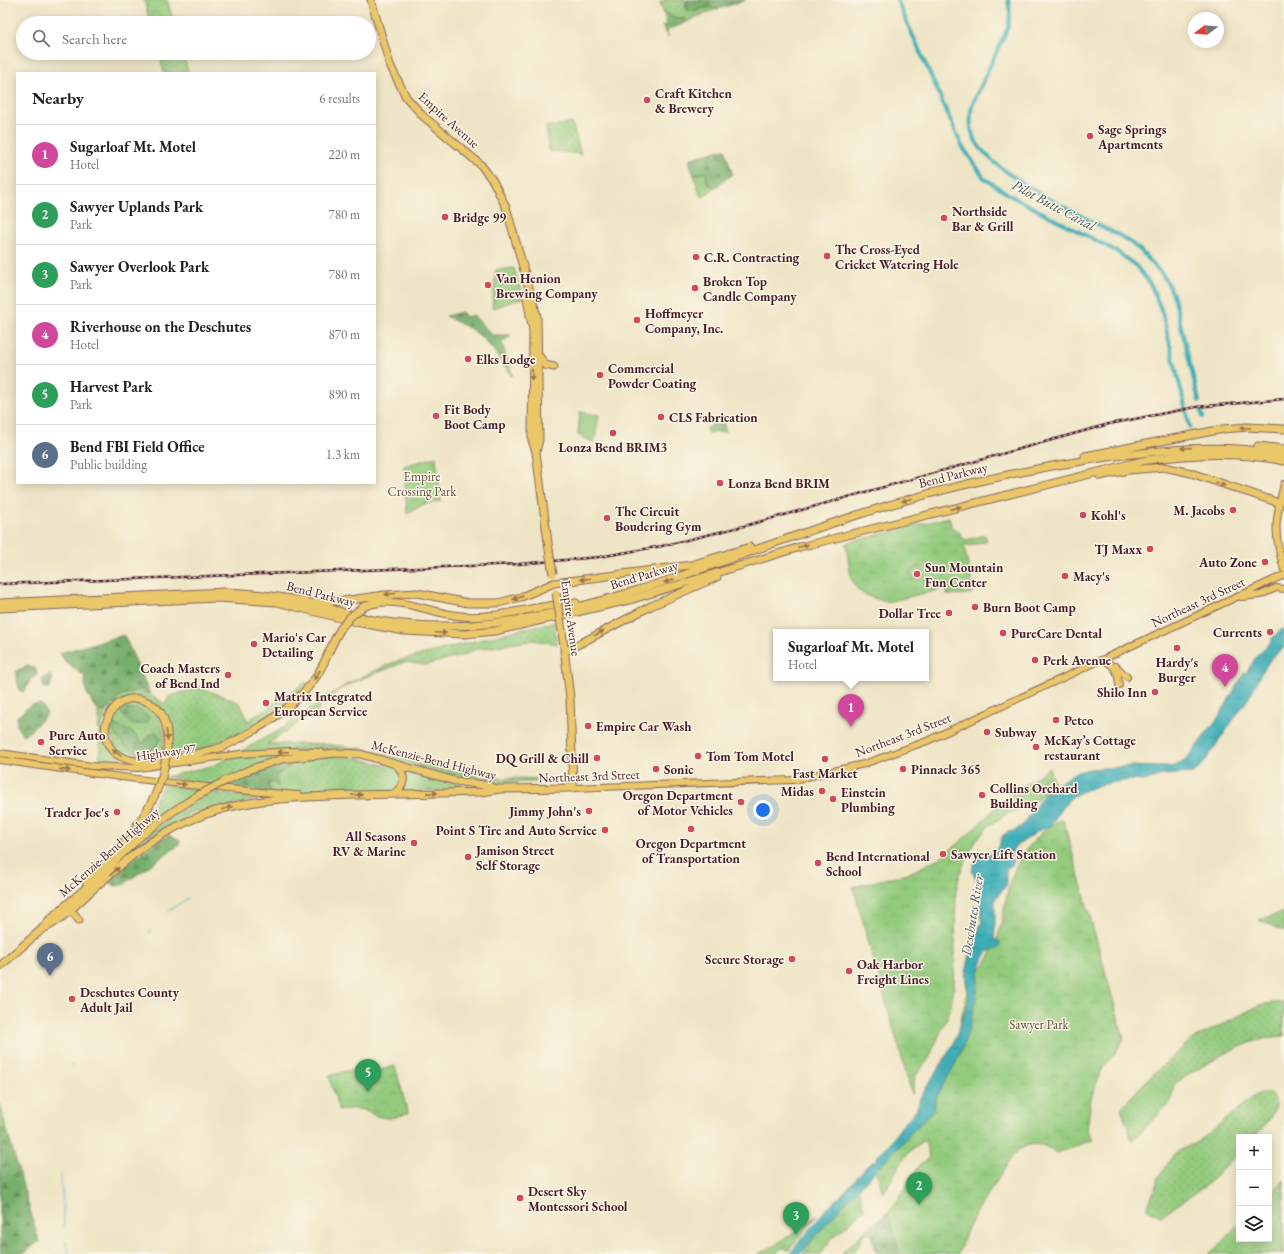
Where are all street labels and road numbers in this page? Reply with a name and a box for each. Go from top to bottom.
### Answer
street label: Empire Avenue [415,88,483,152]
street label: Bend Parkway [917,458,989,492]
street label: Bend Parkway [608,556,680,593]
street label: Northeast 3rd Street [1148,573,1248,631]
street label: Bend Parkway [285,577,357,611]
street label: Empire Avenue [557,579,585,657]
street label: Northeast 3rd Street [853,709,953,761]
street label: McKenzie-Bend Highway [370,736,499,784]
street label: Highway 97 [135,739,198,765]
street label: Northeast 3rd Street [538,766,640,786]
street label: McKenzie-Bend Highway [55,803,163,900]

